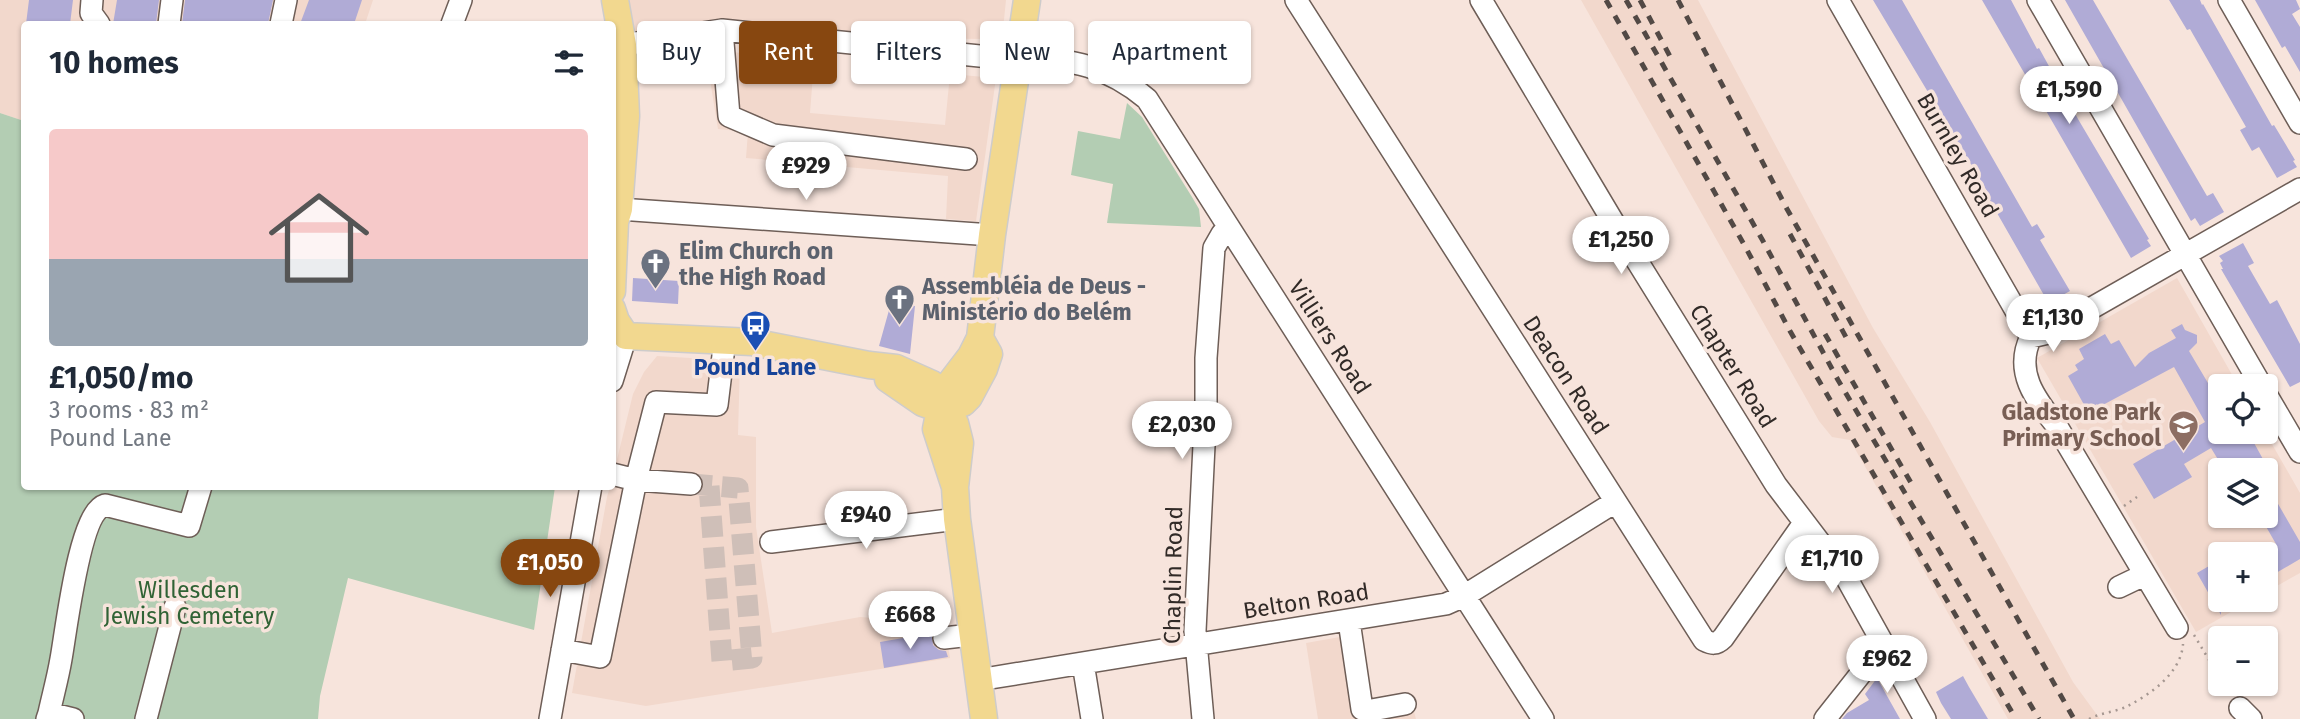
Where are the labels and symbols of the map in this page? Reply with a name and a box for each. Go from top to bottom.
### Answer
pin: £1,590 [2012,66,2126,126]
street label: Burnley Road [1911,88,2005,222]
pin: £929 [765,142,847,202]
pin: £1,250 [1564,216,1678,276]
place label: Elim Church on the High Road [679,237,834,291]
church icon: Elim Church on the High Road [639,247,673,291]
place label: Assembléia de Deus - Ministério do Belém [921,272,1146,326]
street label: Villiers Road [1283,275,1377,399]
church icon: Assembléia de Deus - Ministério do Belém [882,282,916,326]
pin: £1,130 [1996,294,2110,354]
street label: Chapter Road [1684,299,1782,433]
bus stop icon: Pound Lane [738,309,772,353]
street label: Deacon Road [1517,310,1615,440]
place label: Pound Lane [694,353,816,381]
place label: Gladstone Park Primary School [2001,398,2161,452]
pin: £2,030 [1125,402,1239,461]
school or university icon: Gladstone Park Primary School [2167,408,2201,452]
pin: £940 [825,491,907,551]
street label: Chaplin Road [1158,506,1188,644]
pin: £1,710 [1775,536,1889,595]
pin: £1,050 [493,540,607,599]
park label: Willesden Jewish Cemetery [104,576,275,630]
street label: Belton Road [1241,577,1371,625]
pin: £668 [869,592,951,651]
pin: £962 [1846,636,1928,695]

